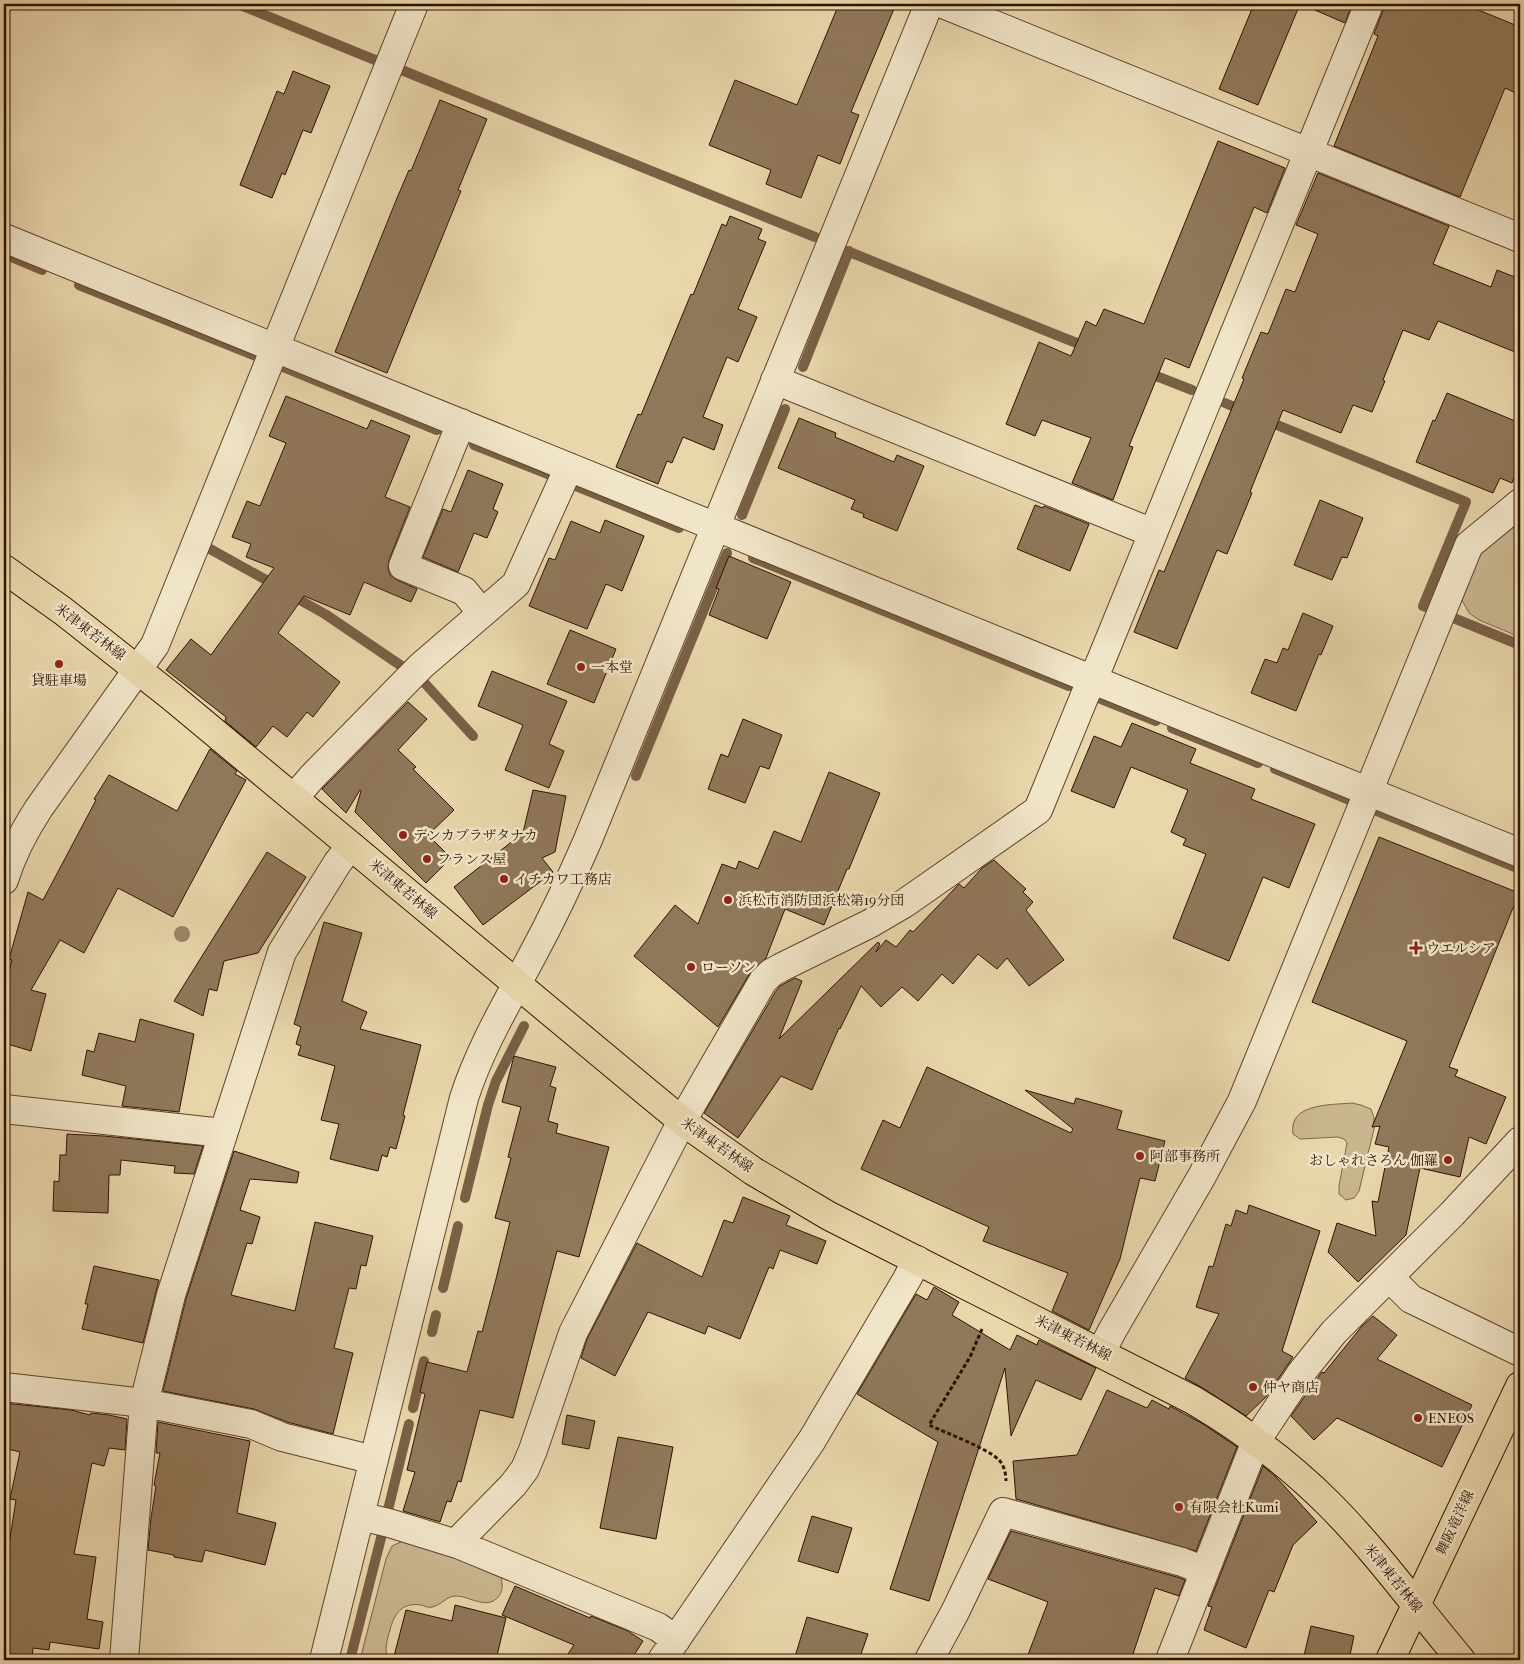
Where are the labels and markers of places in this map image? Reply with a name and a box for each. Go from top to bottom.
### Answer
marker: 貸駐車場 [53,658,65,670]
place label: 一本堂 [591,659,633,676]
marker: 一本堂 [575,661,587,673]
place label: 貸駐車場 [31,672,87,689]
place label: デンカプラザタナカ [413,827,538,844]
marker: デンカプラザタナカ [397,829,409,841]
place label: フランス屋 [437,851,507,868]
marker: フランス屋 [421,853,433,865]
place label: イチカワ工務店 [514,871,612,888]
marker: イチカワ工務店 [498,873,510,885]
place label: 浜松市消防団浜松第19分団 [738,892,904,909]
marker: 浜松市消防団浜松第19分団 [722,894,734,906]
place label: ウエルシア [1426,940,1496,957]
marker: ウエルシア [1410,942,1422,954]
place label: ローソン [701,959,756,976]
marker: ローソン [685,961,697,973]
place label: 阿部事務所 [1150,1148,1220,1165]
marker: 阿部事務所 [1134,1150,1146,1162]
place label: おしゃれさろん 伽羅 [1309,1152,1438,1169]
marker: おしゃれさろん 伽羅 [1442,1154,1454,1166]
place label: 仲ヤ商店 [1263,1379,1319,1396]
marker: 仲ヤ商店 [1247,1381,1259,1393]
place label: ENEOS [1428,1410,1474,1427]
marker: ENEOS [1412,1412,1424,1424]
place label: 有限会社Kumi [1189,1499,1279,1516]
marker: 有限会社Kumi [1173,1501,1185,1513]

